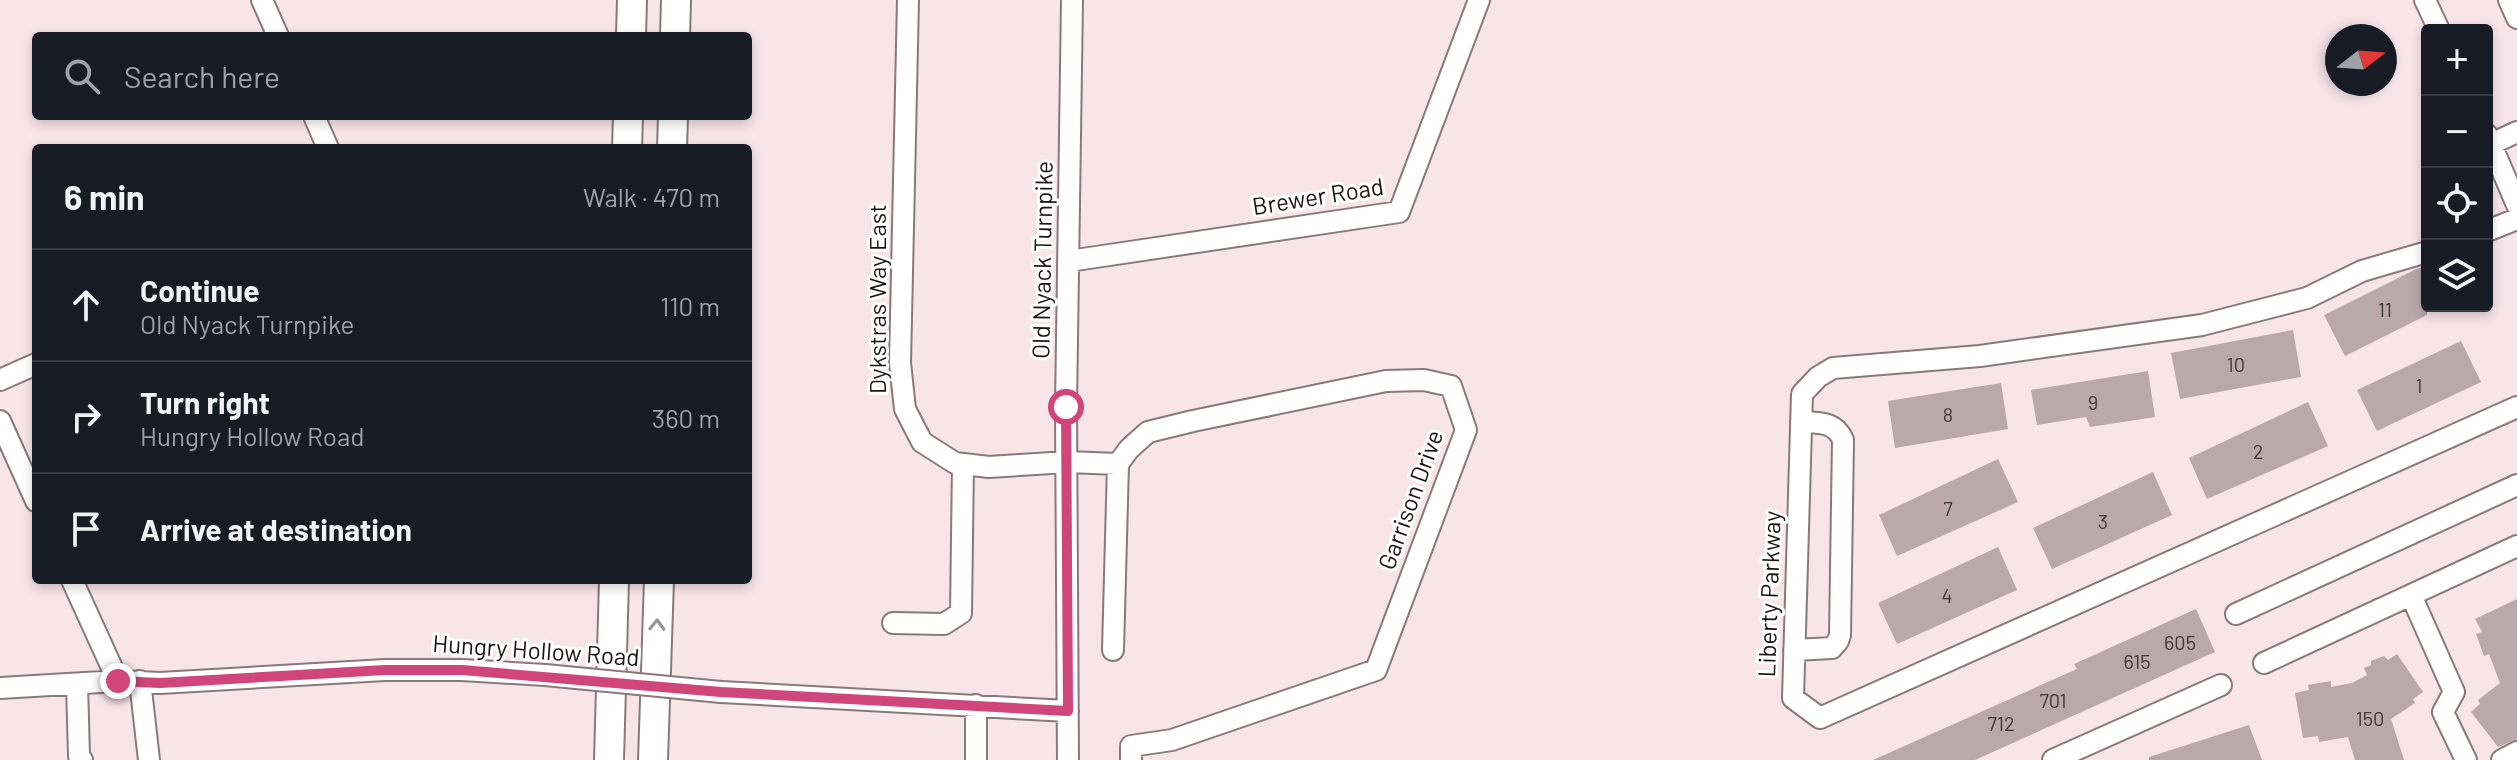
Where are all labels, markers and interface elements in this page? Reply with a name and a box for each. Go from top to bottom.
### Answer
north arrow [2325,24,2397,96]
map controls [2421,24,2493,312]
button: + [2421,24,2493,96]
search box [32,32,752,120]
icon: search [60,54,104,98]
text: Search here [124,58,280,94]
button: − [2421,96,2493,168]
street label: Old Nyack Turnpike [1025,161,1058,359]
button: locate [2421,168,2493,240]
street label: Brewer Road [1250,171,1385,220]
text: 6 min [64,176,145,217]
text: Walk · 470 m [583,181,720,212]
street label: Dykstras Way East [862,204,891,394]
button: layers [2421,240,2493,312]
text: Continue [140,272,260,308]
icon: ahead [64,283,108,327]
text: 110 m [660,290,720,321]
house number: 11 [2378,297,2392,321]
text: Old Nyack Turnpike [140,308,354,339]
house number: 10 [2227,352,2245,376]
house number: 1 [2416,373,2423,397]
text: Turn right [140,384,270,420]
route start [1048,389,1084,425]
house number: 9 [2088,390,2098,414]
icon: right [64,395,108,439]
text: 360 m [652,402,720,433]
house number: 8 [1943,402,1953,426]
text: Hungry Hollow Road [140,420,364,451]
street label: Garrison Drive [1371,426,1448,573]
house number: 2 [2253,439,2263,463]
house number: 7 [1943,496,1953,520]
icon: arrive [64,507,108,551]
house number: 3 [2098,509,2108,533]
street label: Liberty Parkway [1751,510,1786,678]
text: Arrive at destination [140,511,412,547]
house number: 4 [1941,583,1953,607]
one-way arrow [649,618,666,631]
street label: Hungry Hollow Road [432,628,640,671]
house number: 605 [2164,630,2196,654]
house number: 615 [2123,649,2151,673]
route end [100,663,136,699]
house number: 701 [2039,688,2067,712]
house number: 150 [2356,706,2384,730]
house number: 712 [1987,711,2015,735]

